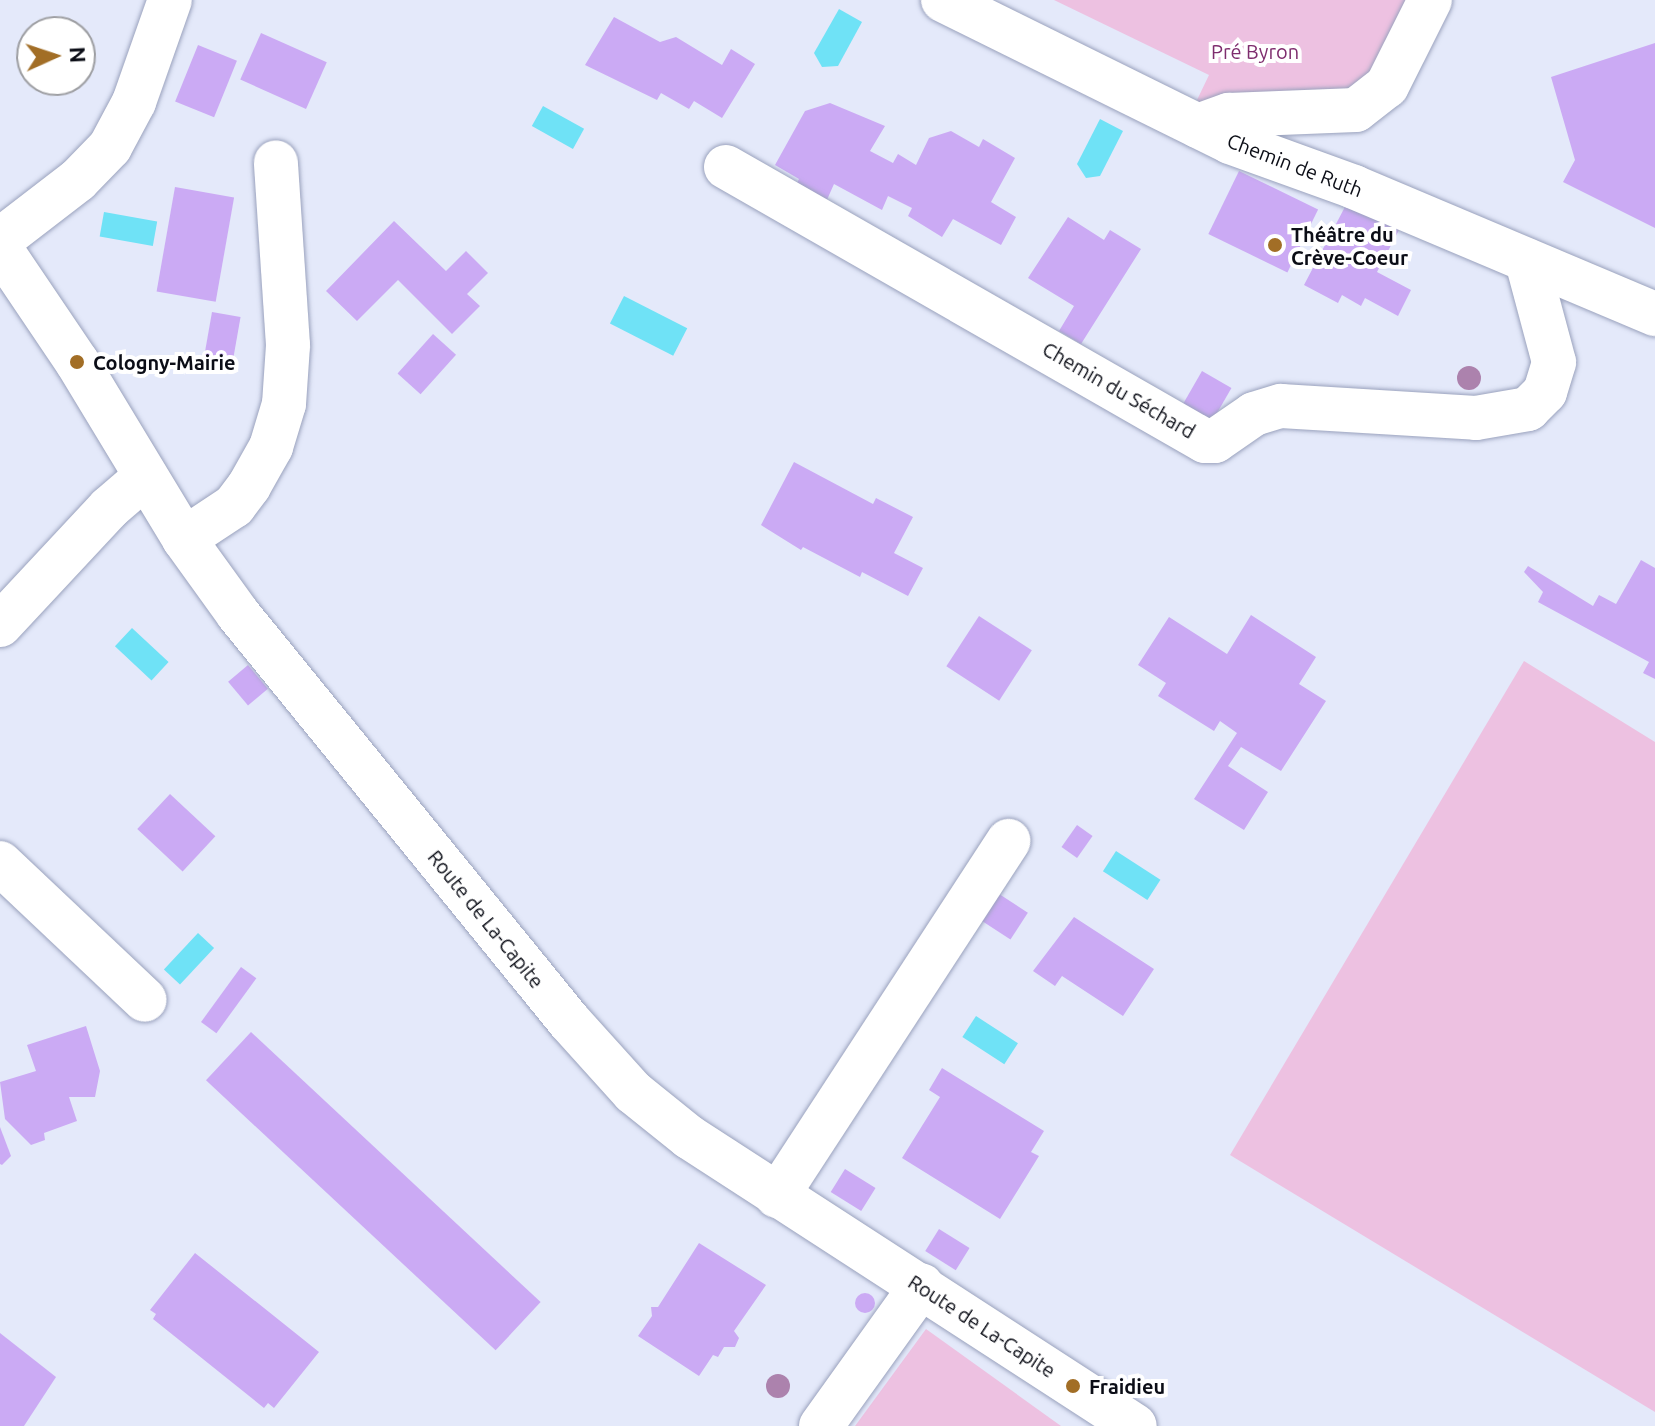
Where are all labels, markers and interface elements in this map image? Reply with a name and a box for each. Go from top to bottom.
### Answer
north arrow [16,16,96,96]
park label: Pré Byron [1211,39,1299,63]
text: N [66,46,91,64]
street label: Chemin de Ruth [1224,128,1366,202]
place label: Théâtre du Crève-Coeur [1291,222,1408,269]
marker: Théâtre du Crève-Coeur [1266,236,1284,254]
street label: Chemin du Séchard [1038,337,1200,443]
place label: Cologny-Mairie [93,350,236,374]
marker: Cologny-Mairie [68,353,86,371]
street label: Route de La-Capite [423,845,549,993]
street label: Route de La-Capite [904,1269,1060,1383]
place label: Fraidieu [1089,1374,1165,1398]
marker: Fraidieu [1064,1377,1082,1395]

